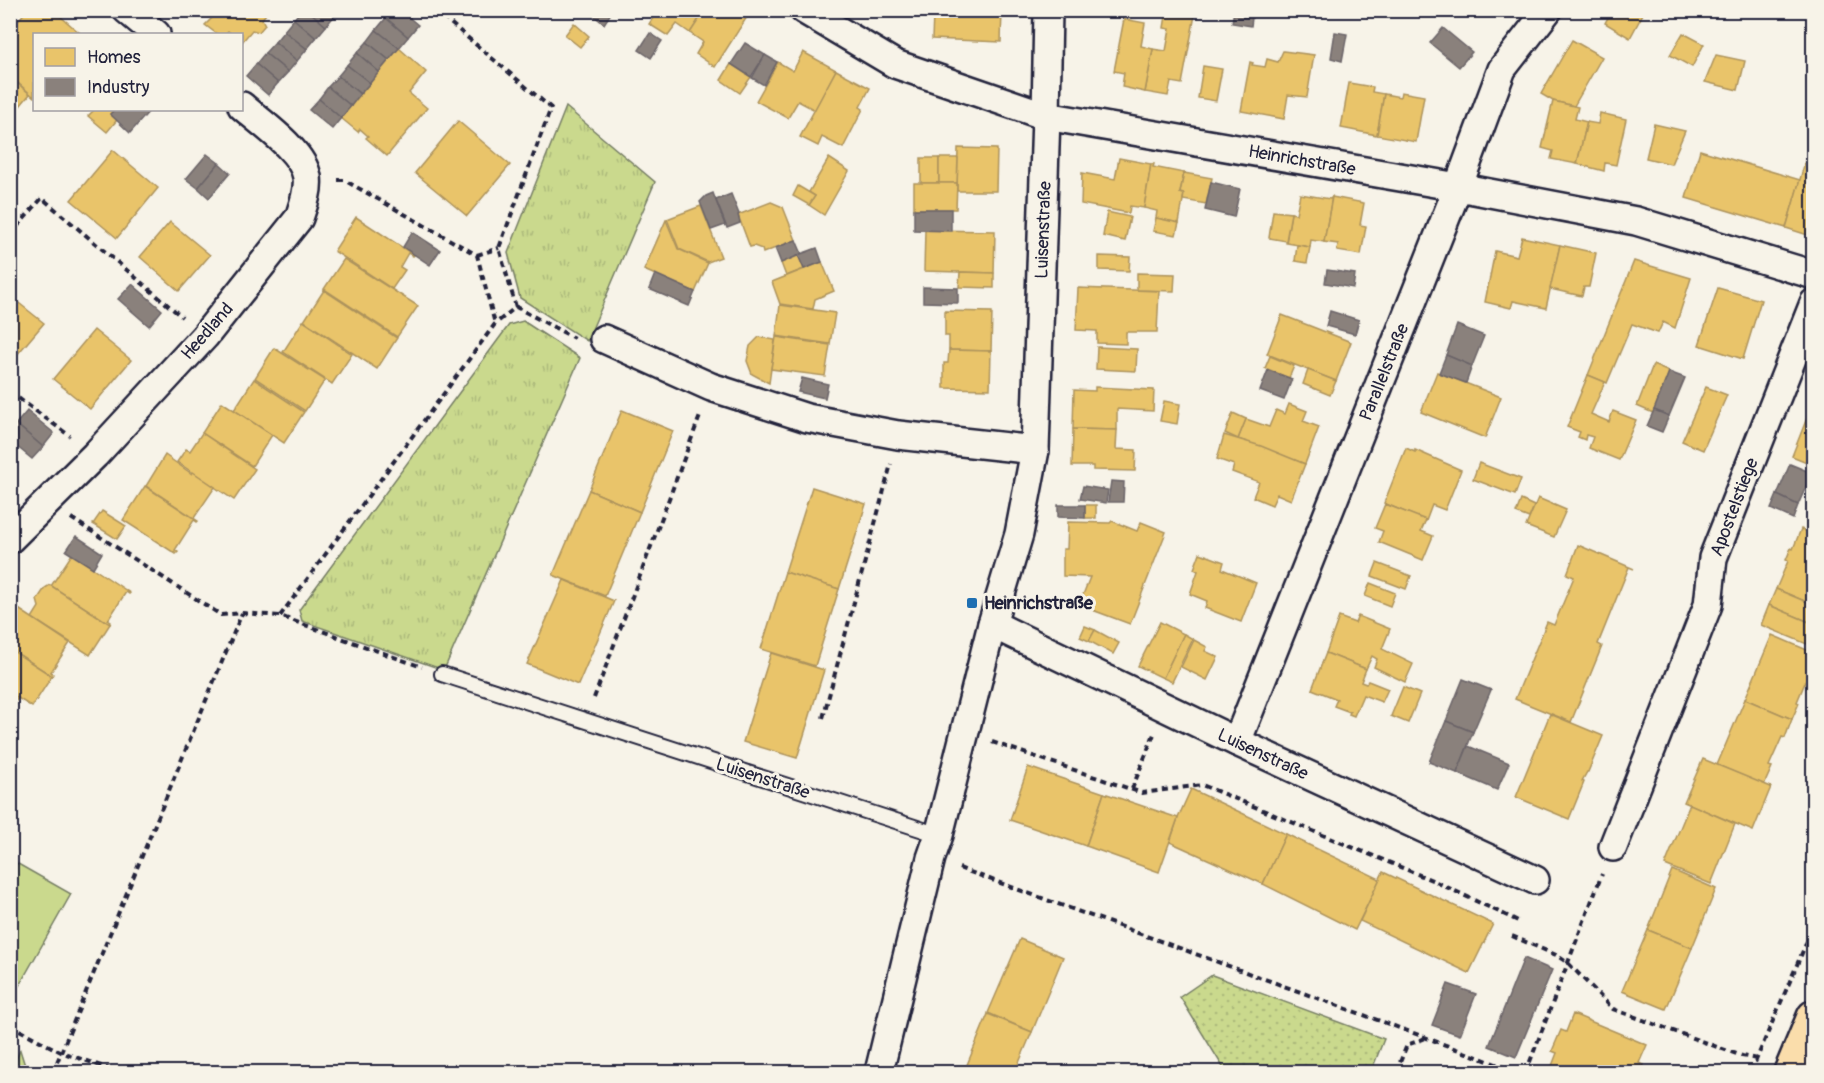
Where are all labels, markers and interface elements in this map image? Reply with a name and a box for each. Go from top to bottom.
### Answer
legend [33,33,243,111]
text: Homes [87,46,140,69]
text: Industry [87,76,150,99]
street label: Heinrichstraße [1246,140,1358,181]
street label: Luisenstraße [1030,181,1057,279]
street label: Heedland [176,298,238,365]
street label: Parallelstraße [1355,320,1414,424]
street label: Apostelstiege [1705,455,1764,560]
place label: Heinrichstraße [984,592,1094,615]
marker: Heinrichstraße [965,596,979,610]
street label: Luisenstraße [1214,723,1312,786]
street label: Luisenstraße [713,752,813,805]

